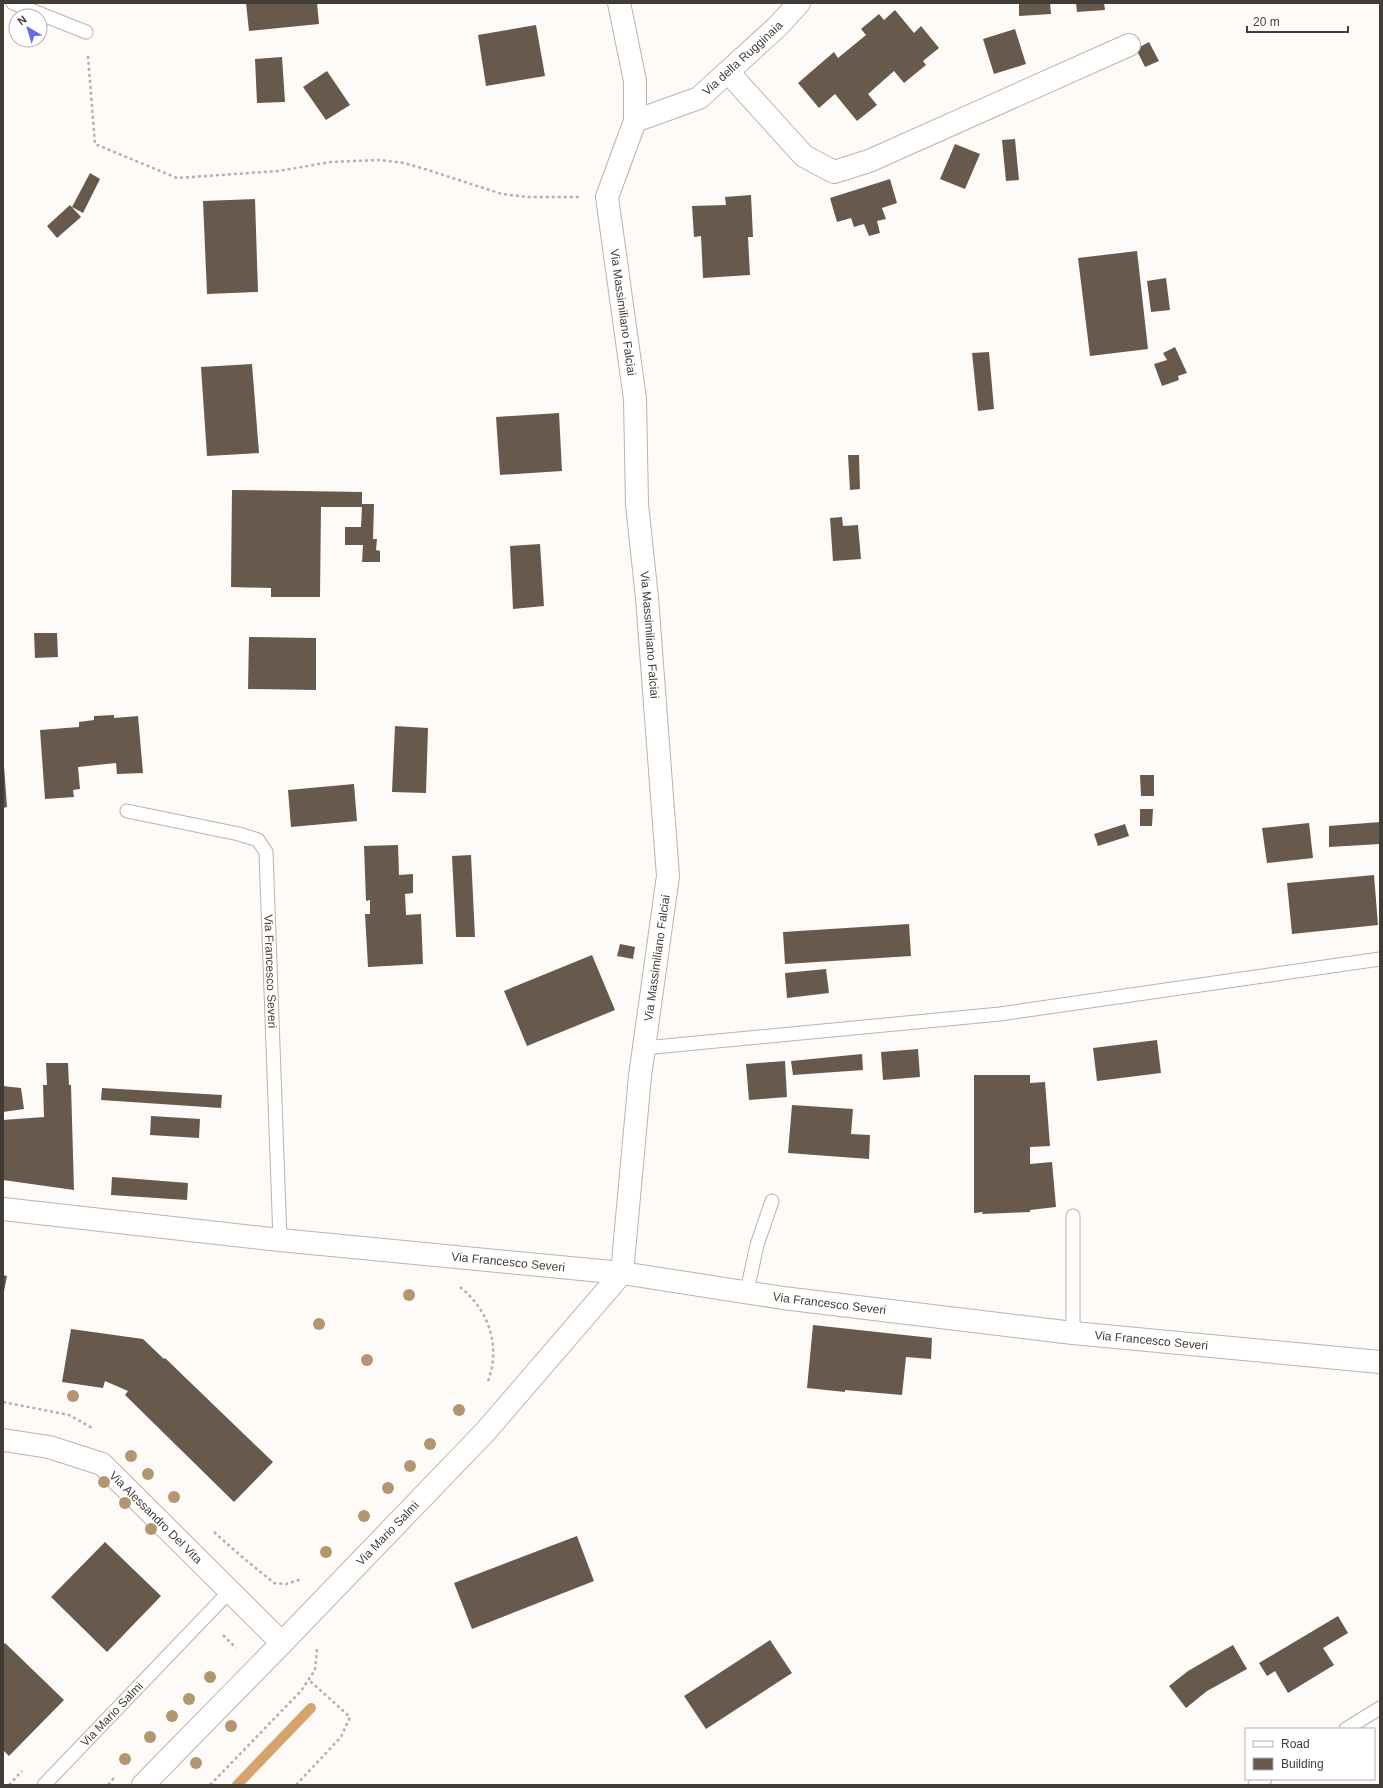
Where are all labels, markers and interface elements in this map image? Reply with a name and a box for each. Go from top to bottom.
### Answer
north arrow [8,8,48,48]
scale bar [1247,8,1348,34]
text: N [15,13,29,27]
text: 20 m [1253,15,1280,29]
street label: Via della Rugginaia [700,18,786,98]
street label: Via Massimiliano Falciai [607,248,639,377]
street label: Via Massimiliano Falciai [637,570,662,699]
street label: Via Massimiliano Falciai [641,894,673,1022]
street label: Via Francesco Severi [261,914,279,1028]
street label: Via Francesco Severi [451,1250,566,1274]
street label: Via Francesco Severi [772,1290,887,1317]
street label: Via Francesco Severi [1094,1328,1209,1353]
street label: Via Alessandro Del Vita [106,1468,205,1567]
street label: Via Mario Salmi [353,1498,422,1568]
street label: Via Mario Salmi [78,1679,146,1749]
legend [1245,1728,1375,1780]
text: Road [1281,1737,1310,1751]
text: Building [1281,1757,1324,1771]

